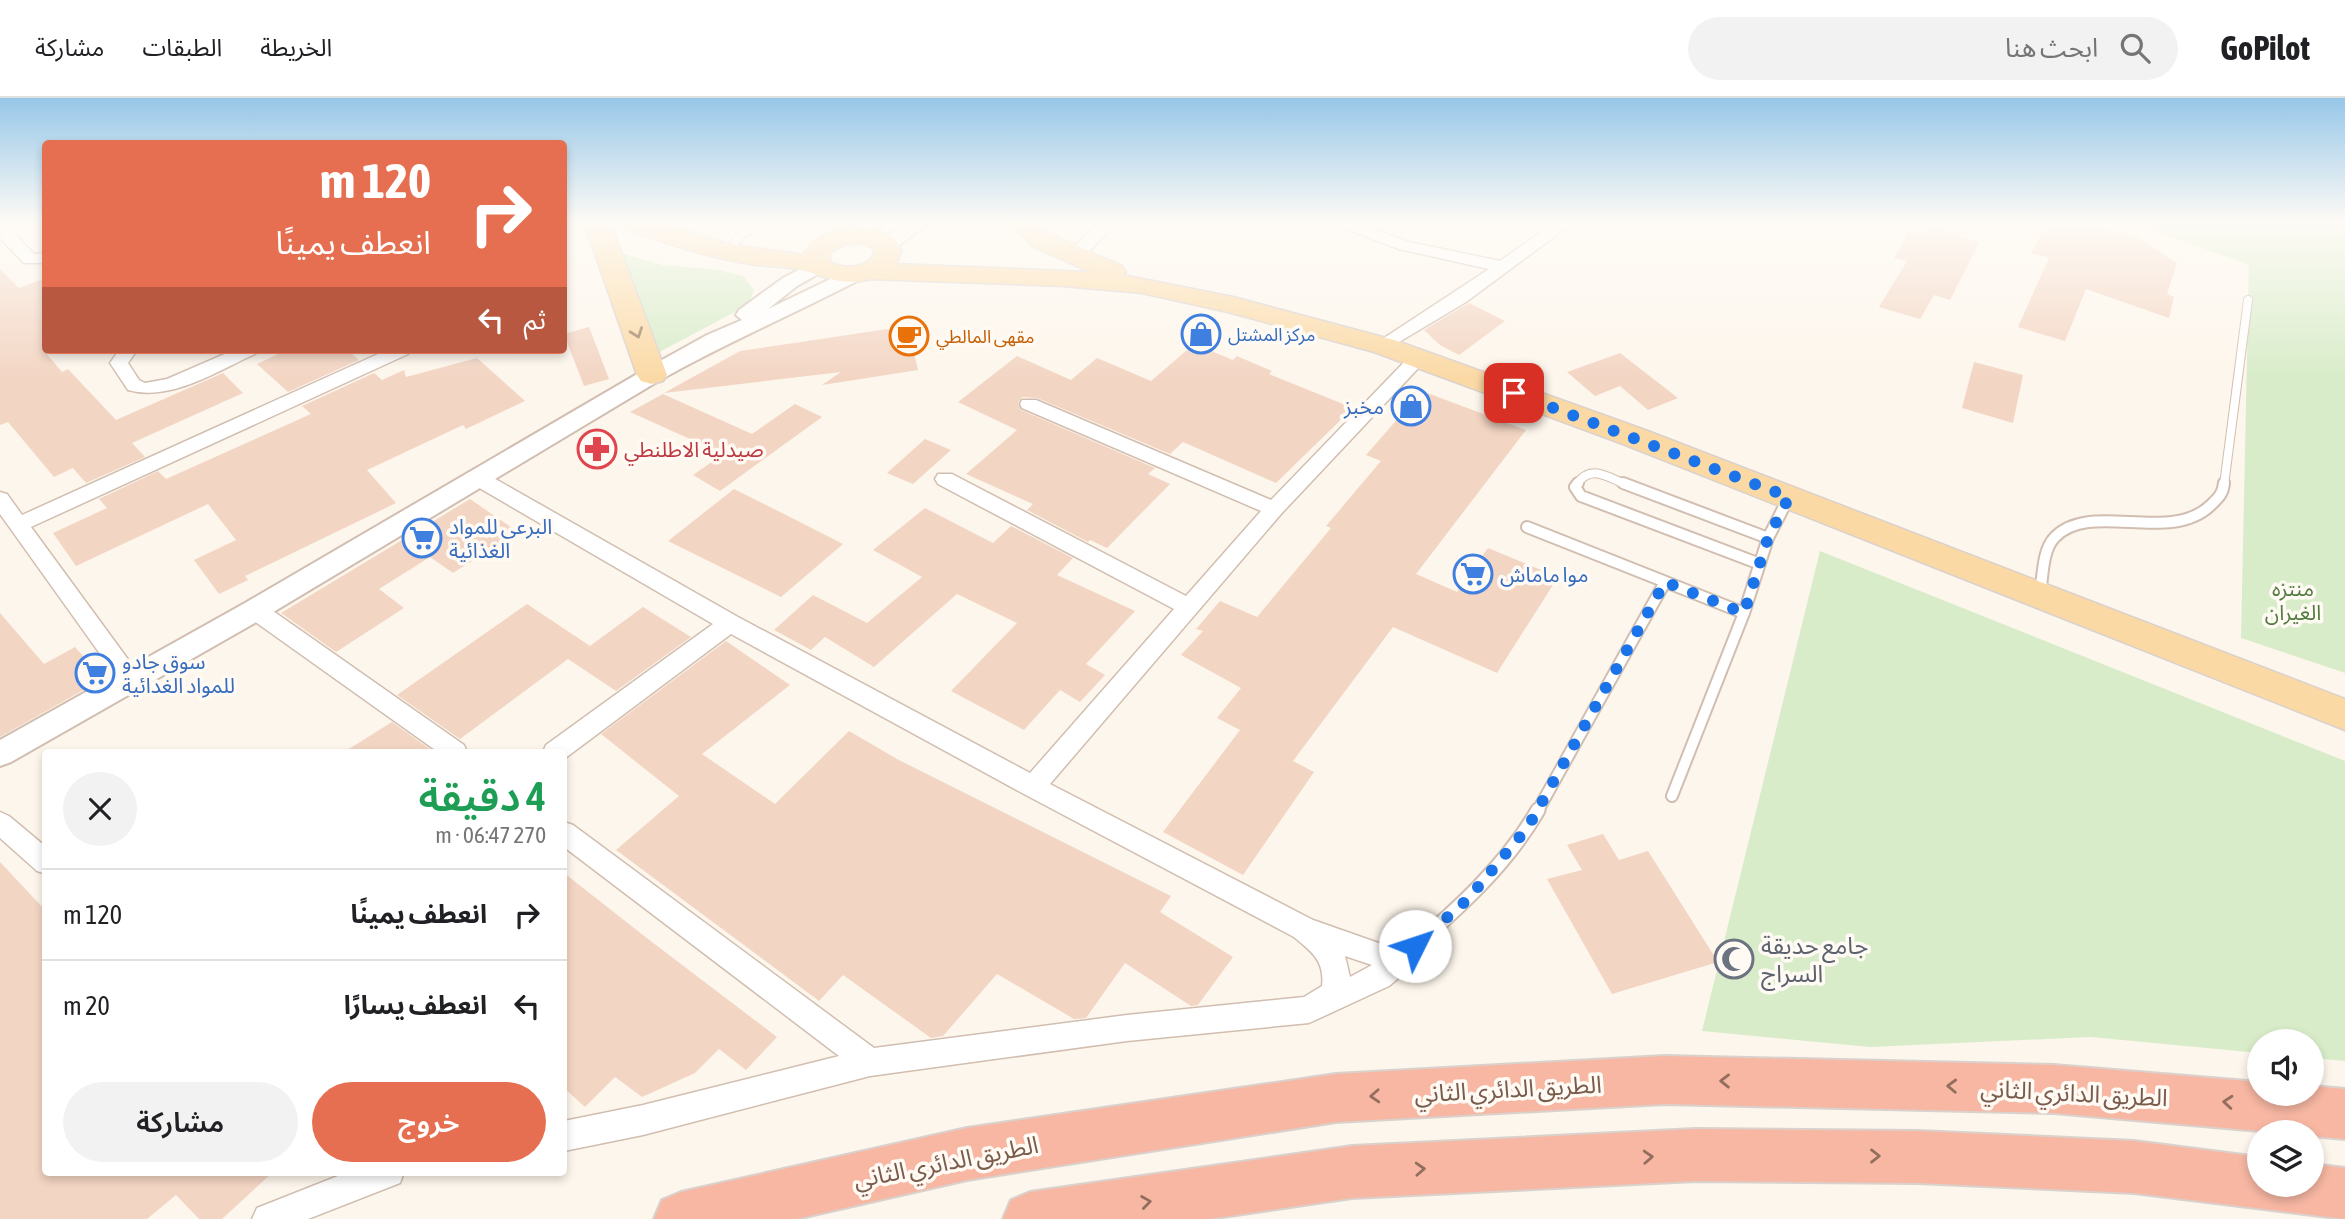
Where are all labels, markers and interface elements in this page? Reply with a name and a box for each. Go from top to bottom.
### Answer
search box [1688,17,2178,80]
icon: search [2116,29,2154,67]
text: GoPilot [2220,29,2310,67]
text: ابحث هنا [2005,33,2098,63]
text: مشاركة [35,34,104,61]
text: الطبقات [142,34,222,61]
text: الخريطة [260,34,332,61]
text: 120 m [320,152,431,208]
icon: right [455,168,546,259]
text: انعطف يمينًا [276,224,431,261]
icon: left [472,301,510,339]
text: ثم [524,305,546,335]
shop icon: مركز المشتل [1180,313,1222,355]
cafe icon: مقهى المالطي [888,315,930,357]
place label: مركز المشتل [1228,324,1315,346]
one-way arrow [629,326,643,338]
place label: مقهى المالطي [936,326,1035,350]
pin [1484,363,1544,423]
icon: arrive [1495,374,1533,412]
shop icon: مخبز [1390,385,1432,427]
place label: مخبز [1343,394,1384,419]
pharmacy icon: صيدلية الاطلنطي [576,428,618,470]
place label: صيدلية الاطلنطي [624,437,764,466]
place label: البرعي للمواد الغذائية [449,514,552,562]
supermarket icon: البرعي للمواد الغذائية [401,517,443,559]
supermarket icon: موا ماماش [1452,553,1494,595]
place label: موا ماماش [1500,562,1588,587]
park label: منتزه الغيران [2265,576,2321,625]
place label: سوق جادو للمواد الغدائية [122,649,235,698]
supermarket icon: سوق جادو للمواد الغدائية [74,652,116,694]
button: close [63,772,137,846]
text: 4 دقيقة [419,772,546,820]
text: 270 m · 06:47 [435,822,546,848]
icon: right [508,896,546,934]
text: انعطف يمينًا [350,899,487,929]
text: 120 m [63,900,122,930]
position arrow [1378,909,1452,983]
place label: جامع حديقة السراج [1761,932,1868,991]
mosque icon: جامع حديقة السراج [1713,938,1755,980]
icon: left [508,987,546,1025]
text: انعطف يسارًا [344,990,487,1020]
text: 20 m [63,991,110,1021]
map controls [2247,1029,2324,1197]
button: sound [2247,1029,2324,1106]
street label: الطريق الدائري الثاني [1414,1071,1603,1113]
one-way arrow [1719,1074,1730,1089]
street label: الطريق الدائري الثاني [1979,1075,2168,1117]
one-way arrow [1947,1079,1958,1094]
button: مشاركة [63,1082,298,1162]
button: خروج [312,1082,546,1162]
one-way arrow [1370,1089,1381,1104]
one-way arrow [2223,1095,2234,1110]
button: layers [2247,1120,2324,1197]
street label: الطريق الدائري الثاني [851,1131,1042,1199]
one-way arrow [1870,1148,1881,1164]
one-way arrow [1642,1150,1653,1165]
one-way arrow [1415,1162,1426,1177]
one-way arrow [1140,1195,1152,1210]

